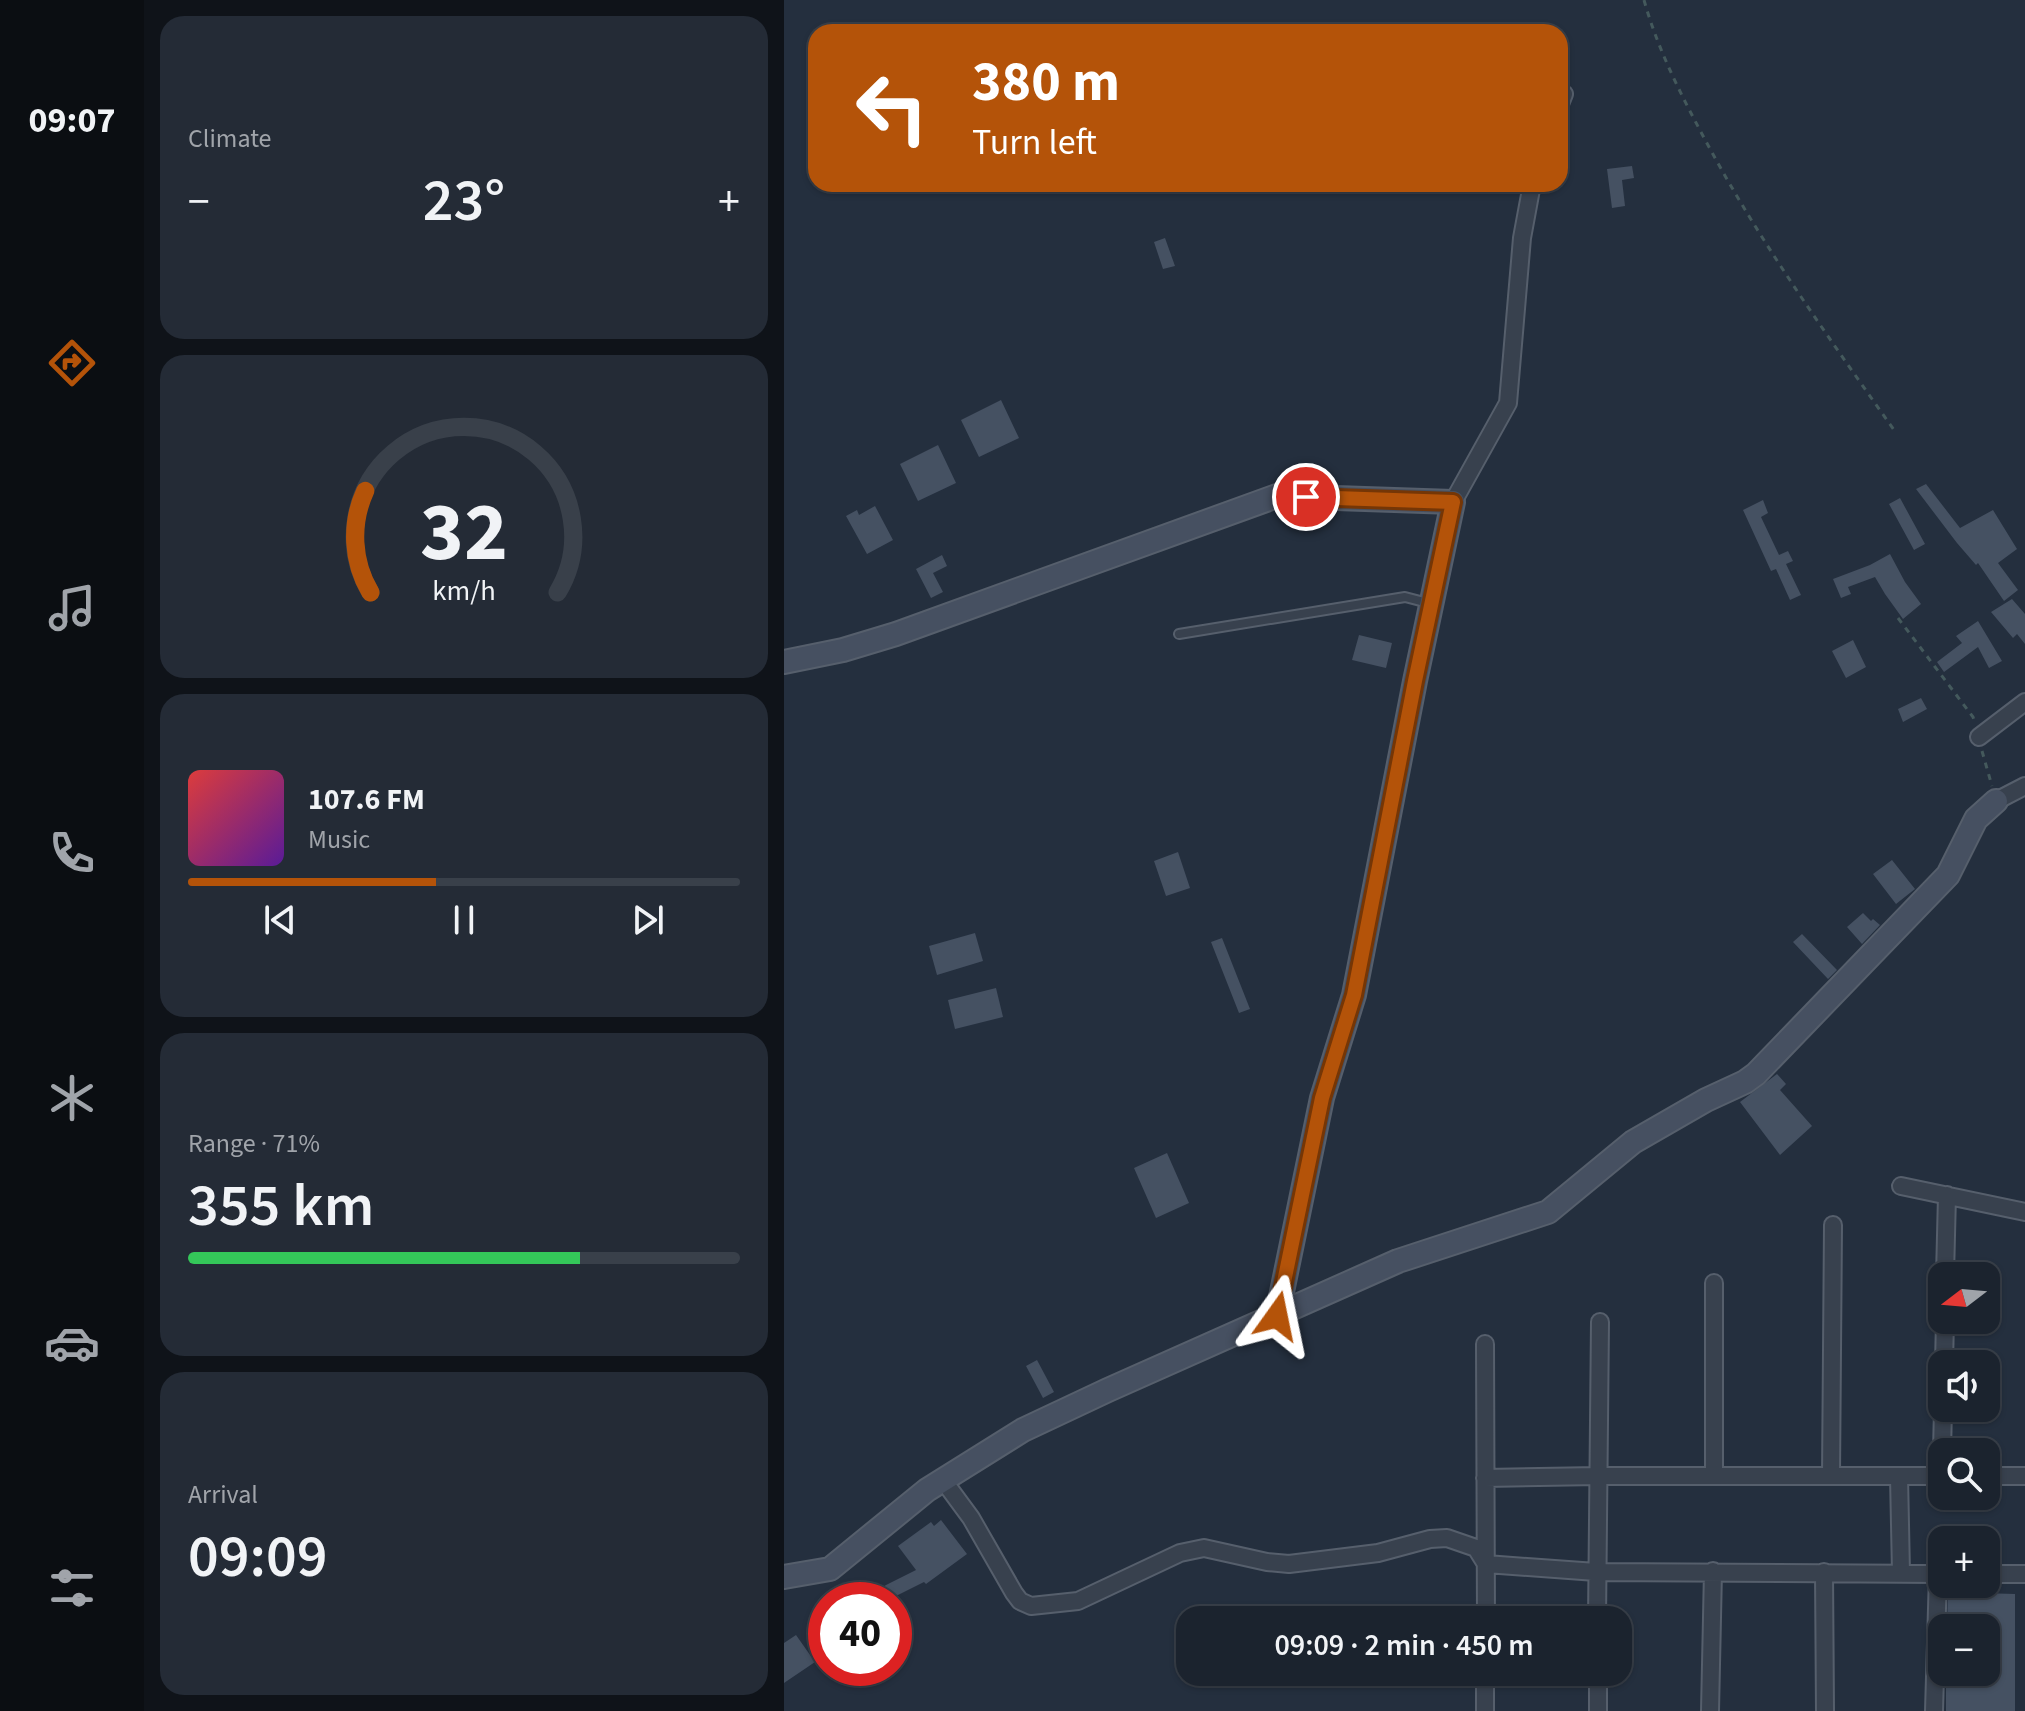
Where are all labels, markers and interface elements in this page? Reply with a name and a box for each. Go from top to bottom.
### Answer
text: 380 m [972,43,1120,122]
icon: left [840,56,944,160]
text: 09:07 [29,95,115,146]
text: Turn left [972,117,1097,168]
text: Climate [188,120,272,157]
text: 23° [423,159,505,244]
text: − [188,171,210,234]
text: + [718,171,740,234]
icon: directions [44,335,100,391]
pin [1272,463,1340,531]
text: 32 [420,473,508,591]
icon: arrive [1284,475,1328,519]
text: km/h [432,571,496,611]
icon: music [44,580,100,636]
text: 107.6 FM [308,778,425,821]
text: Music [308,821,370,858]
icon: phone [44,825,100,881]
icon: previous [258,898,302,942]
icon: pause [442,898,486,942]
icon: next [626,898,670,942]
icon: climate [44,1070,100,1126]
text: Range · 71% [188,1125,320,1162]
text: 355 km [188,1164,374,1249]
north arrow [1928,1262,2000,1334]
map controls [1928,1262,2000,1686]
position arrow [1235,1274,1319,1358]
icon: car [44,1315,100,1371]
button: sound [1928,1350,2000,1422]
button: search [1928,1438,2000,1510]
text: Arrival [188,1476,258,1513]
text: 09:09 [188,1515,328,1600]
button: + [1928,1526,2000,1598]
icon: filters [44,1560,100,1616]
speed limit sign: 40 [808,1582,912,1686]
button: − [1928,1614,2000,1686]
text: 09:09 · 2 min · 450 m [1274,1624,1534,1667]

